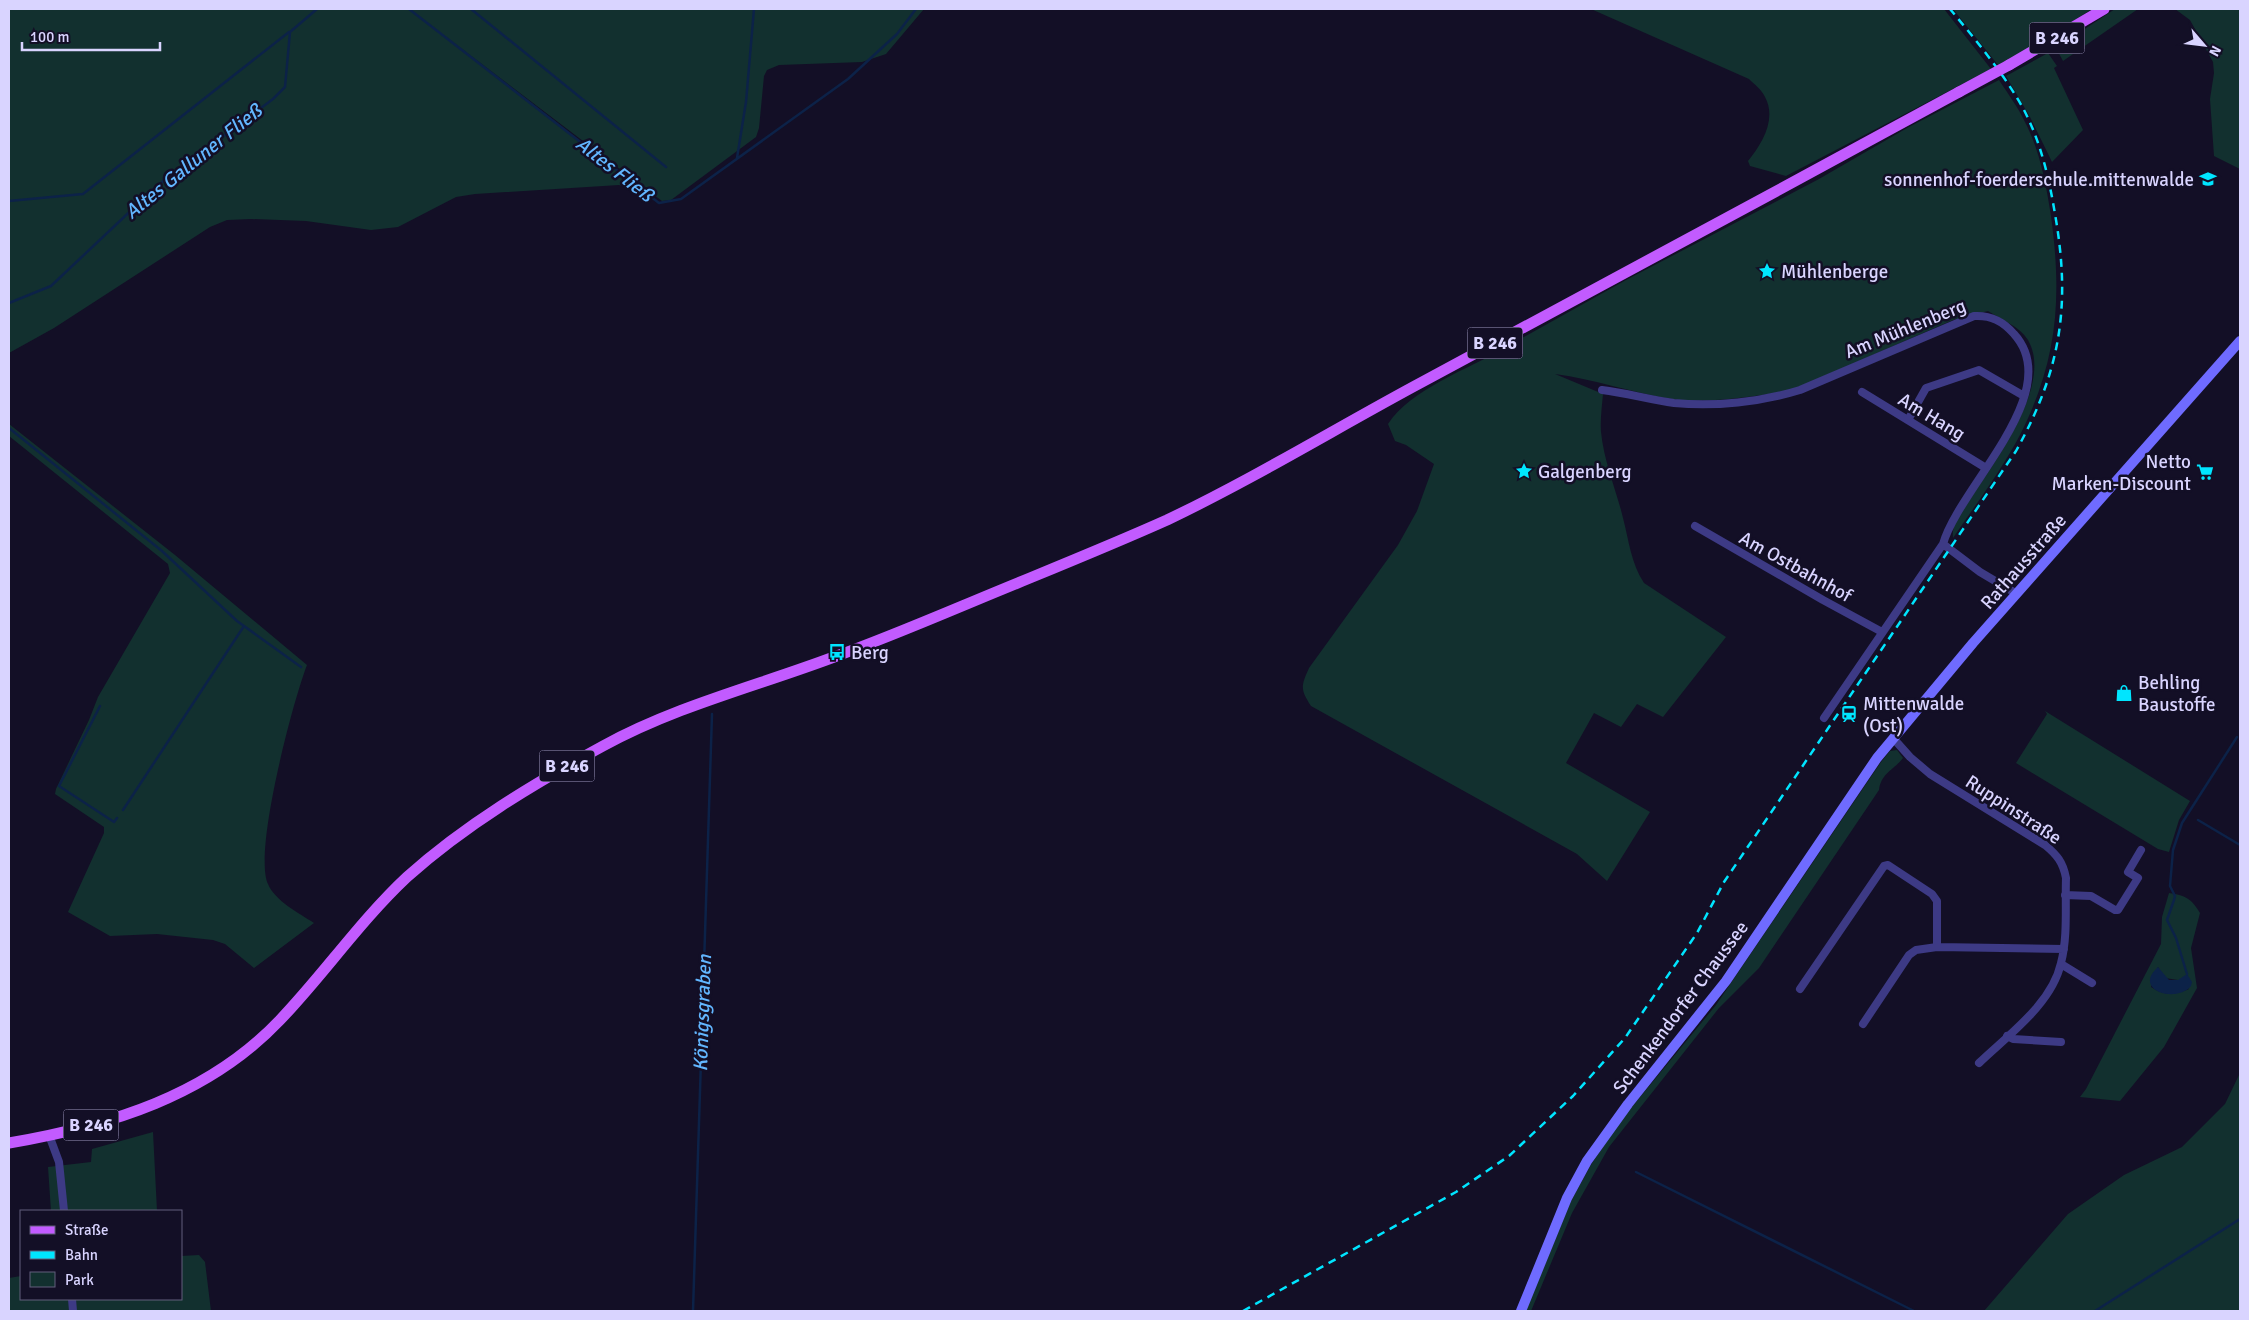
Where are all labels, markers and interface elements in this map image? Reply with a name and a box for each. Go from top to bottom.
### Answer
scale bar [22,20,160,52]
north arrow [2179,20,2229,70]
road number: B 246 [2030,22,2084,54]
text: 100 m [30,28,70,46]
text: N [2205,43,2225,59]
water label: Altes Galluner Fließ [120,97,268,224]
water label: Altes Fließ [571,131,660,208]
place label: sonnenhof-foerderschule.mittenwalde [1884,168,2194,192]
school or university icon: sonnenhof-foerderschule.mittenwalde [2198,169,2218,189]
place label: Mühlenberge [1781,260,1888,284]
place icon: Mühlenberge [1757,261,1777,281]
street label: Am Mühlenberg [1841,294,1970,364]
road number: B 246 [1468,328,1522,358]
street label: Am Hang [1894,388,1969,446]
place label: Netto Marken-Discount [2051,450,2191,496]
place label: Galgenberg [1538,460,1632,484]
place icon: Galgenberg [1514,461,1534,481]
supermarket icon: Netto Marken-Discount [2195,462,2215,482]
street label: Rathausstraße [1976,509,2072,614]
street label: Am Ostbahnhof [1735,526,1858,609]
place label: Berg [851,641,889,665]
bus stop icon: Berg [827,642,847,662]
place label: Behling Baustoffe [2138,671,2216,717]
shop icon: Behling Baustoffe [2114,683,2134,703]
place label: Mittenwalde (Ost) [1863,692,1964,738]
station icon: Mittenwalde (Ost) [1839,704,1859,724]
road number: B 246 [540,750,594,781]
street label: Ruppinstraße [1961,770,2066,850]
street label: Schenkendorfer Chaussee [1608,916,1754,1099]
water label: Königsgraben [688,953,717,1072]
road number: B 246 [64,1110,118,1140]
legend [20,1210,182,1300]
text: Straße [65,1221,109,1239]
text: Bahn [65,1246,98,1264]
text: Park [65,1271,94,1289]

